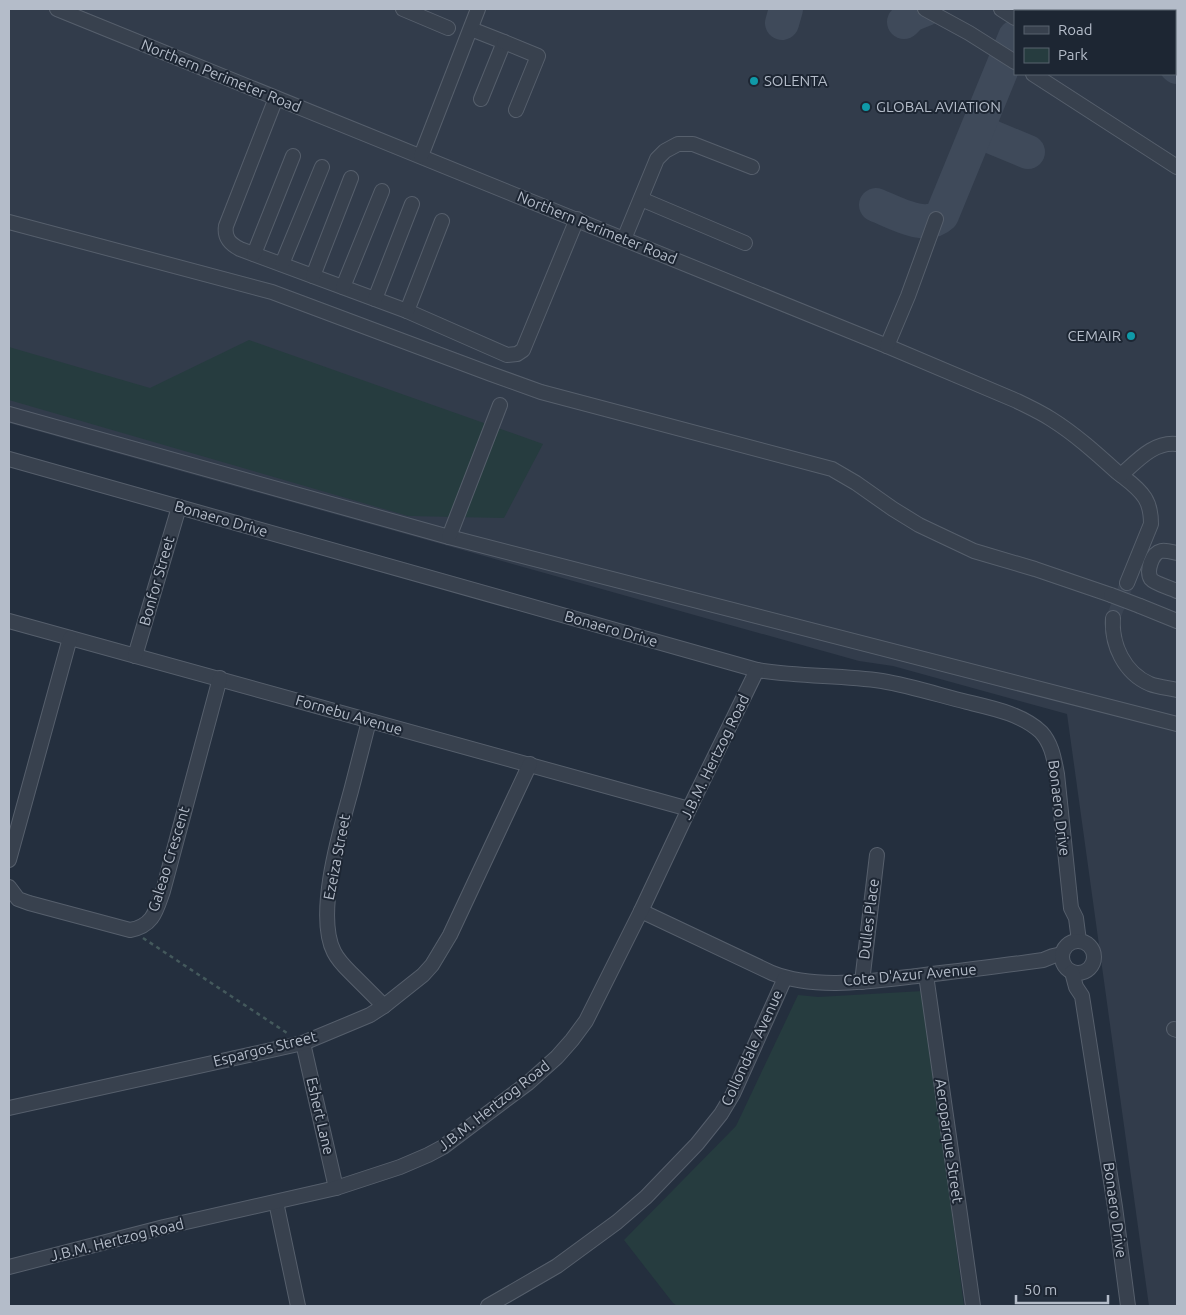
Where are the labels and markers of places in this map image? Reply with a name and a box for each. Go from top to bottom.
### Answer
place label: SOLENTA [764,72,828,89]
marker: SOLENTA [748,75,760,87]
place label: GLOBAL AVIATION [876,98,1001,115]
marker: GLOBAL AVIATION [860,101,872,113]
place label: CEMAIR [1067,327,1121,344]
marker: CEMAIR [1125,330,1137,342]

